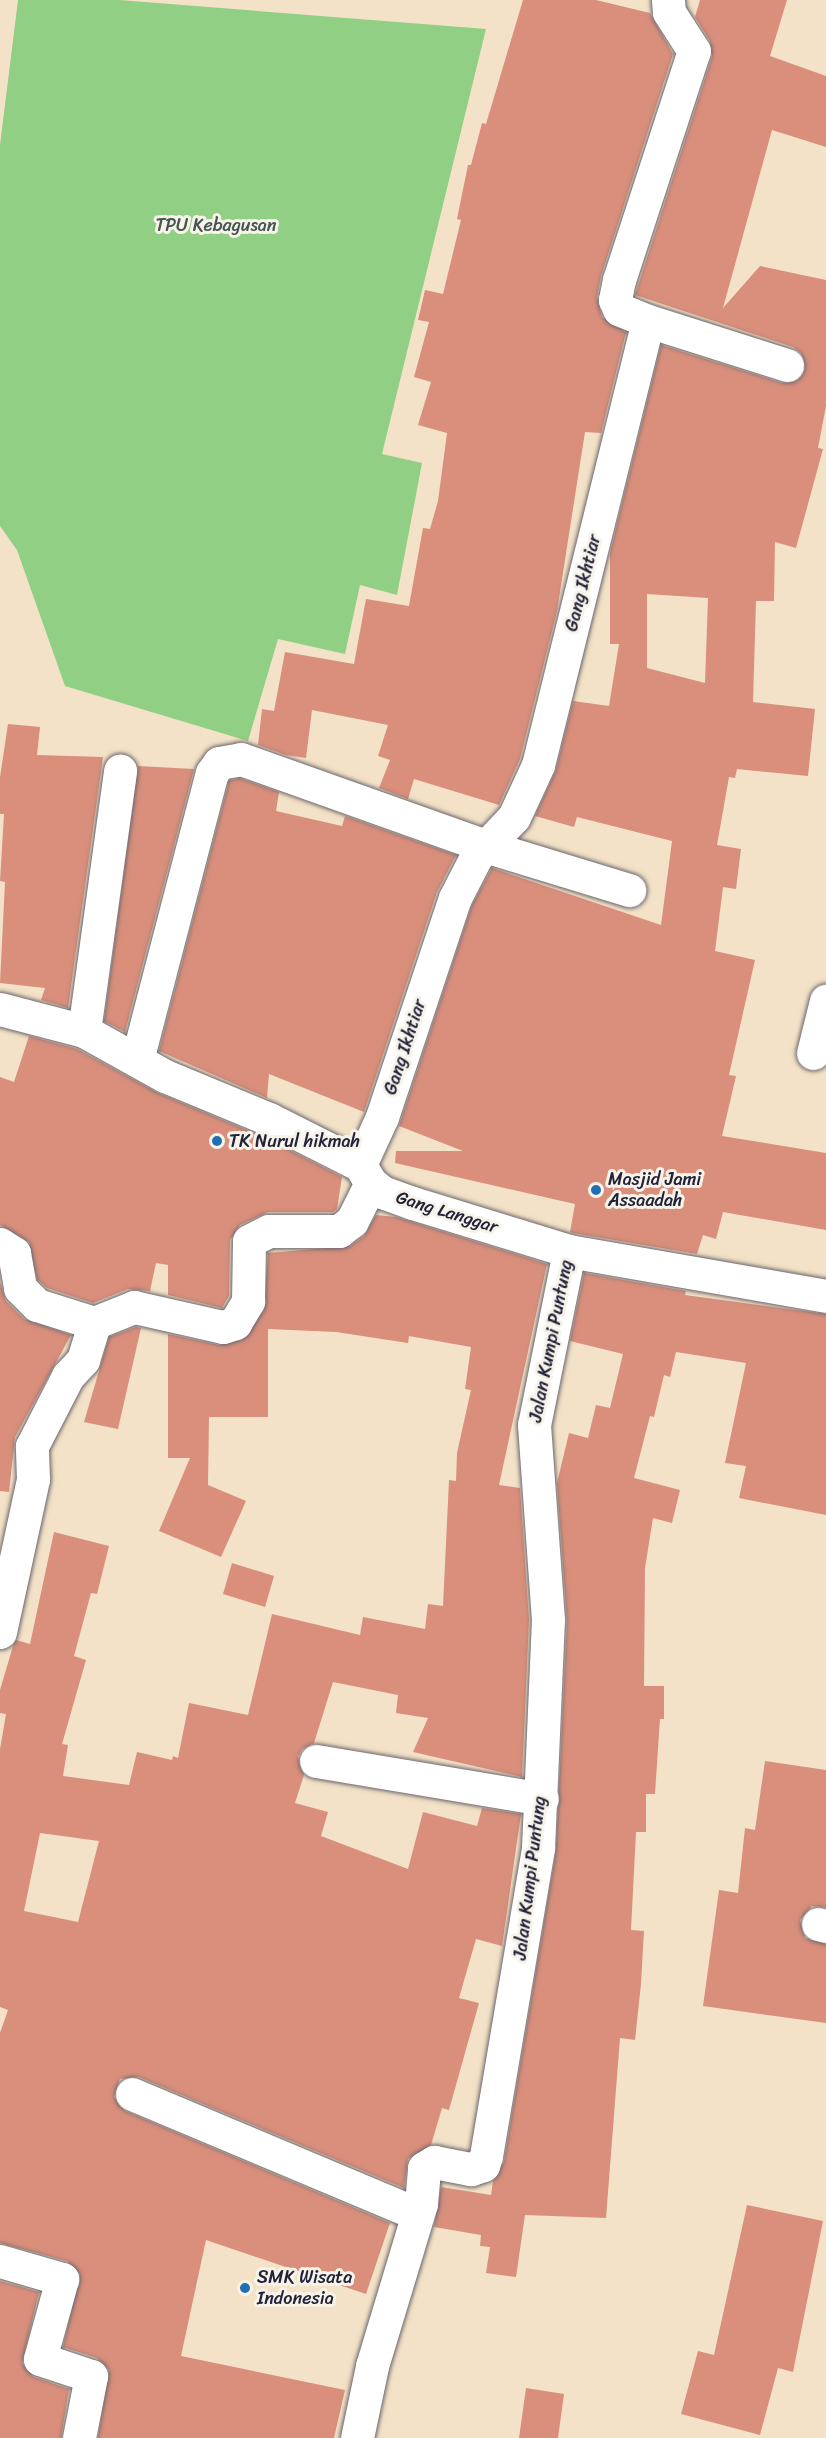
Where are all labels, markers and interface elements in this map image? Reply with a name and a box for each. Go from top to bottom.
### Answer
park label: TPU Kebagusan [155,214,277,236]
street label: Gang Ikhtiar [561,533,605,633]
street label: Gang Ikhtiar [380,997,430,1097]
place label: TK Nurul hikmah [229,1130,360,1152]
marker: TK Nurul hikmah [210,1134,224,1148]
place label: Masjid Jami Assaadah [608,1169,701,1212]
marker: Masjid Jami Assaadah [589,1183,603,1197]
street label: Gang Langgar [393,1186,501,1238]
street label: Jalan Kumpi Puntung [525,1257,577,1425]
street label: Jalan Kumpi Puntung [509,1794,551,1962]
place label: SMK Wisata Indonesia [257,2267,352,2310]
marker: SMK Wisata Indonesia [238,2281,252,2295]

